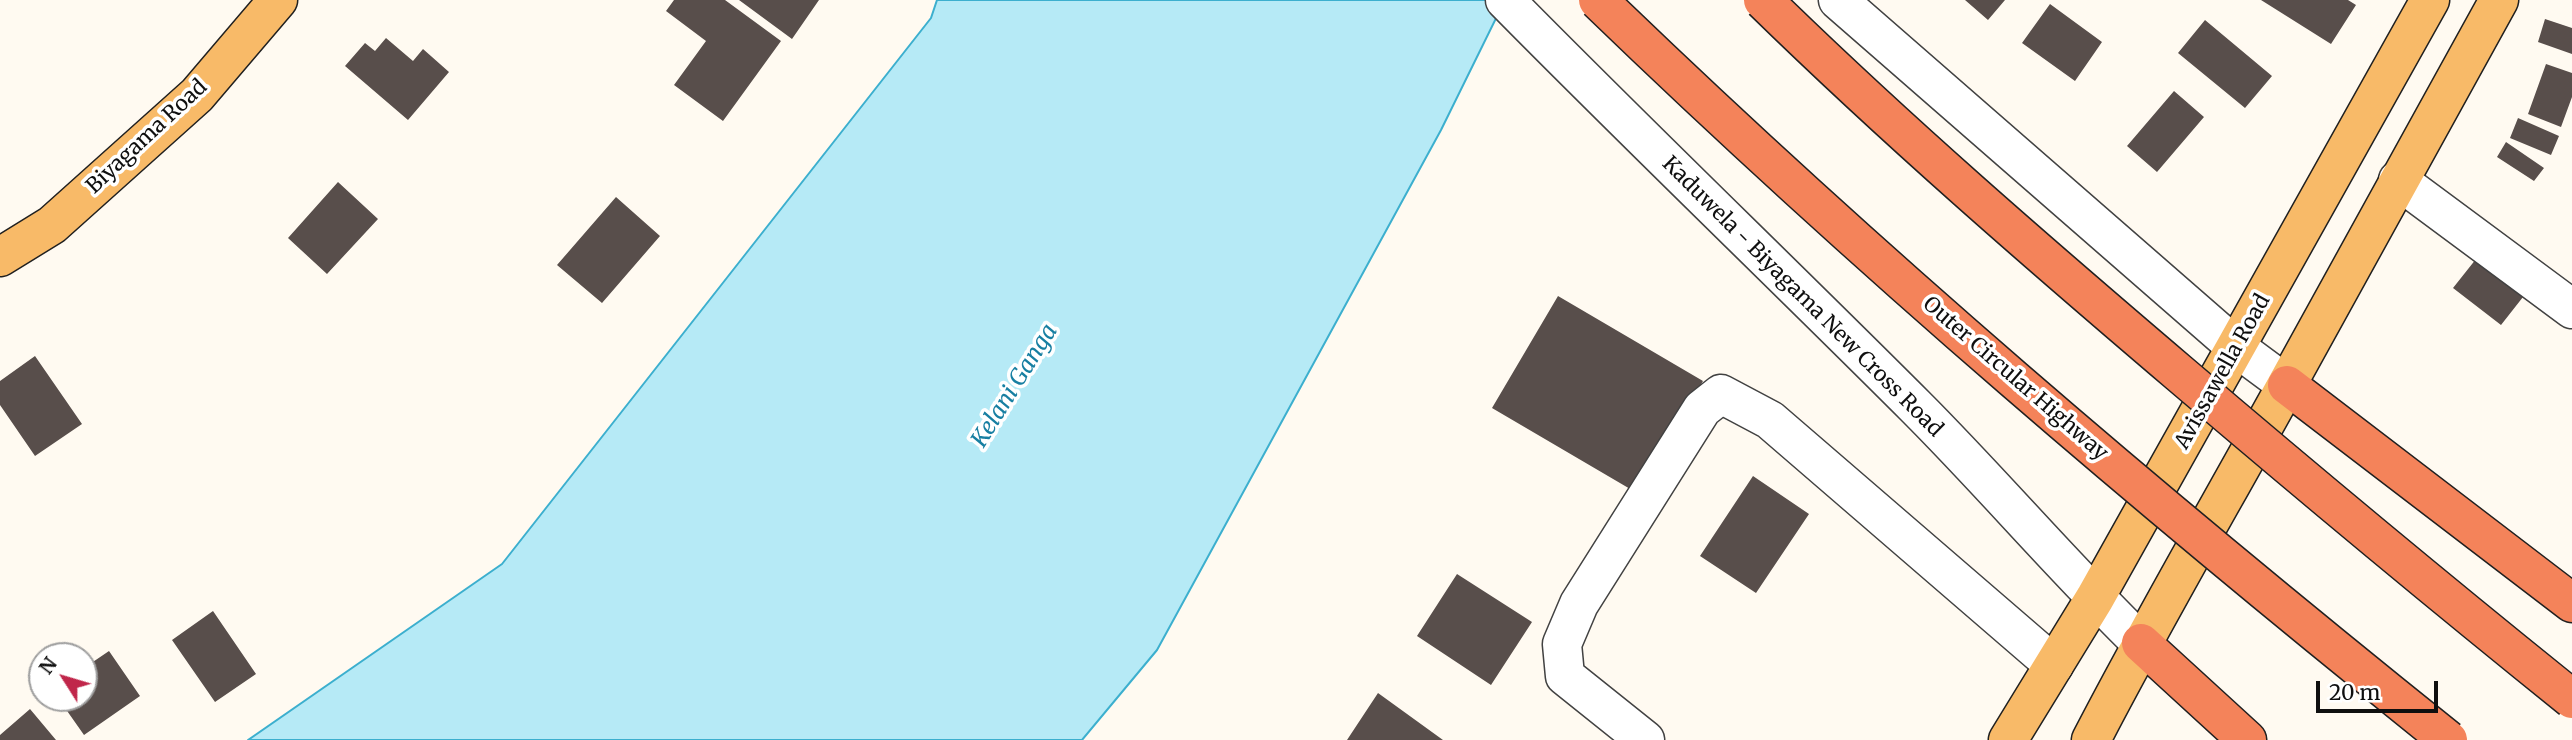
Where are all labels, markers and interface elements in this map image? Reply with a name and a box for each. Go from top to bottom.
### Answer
street label: Biyagama Road [81,75,213,199]
street label: Kaduwela - Biyagama New Cross Road [1657,152,1947,442]
street label: Avissawella Road [2170,290,2276,454]
street label: Outer Circular Highway [1917,292,2113,466]
water label: Kelani Ganga [966,319,1064,453]
north arrow [28,642,98,712]
text: N [34,652,62,679]
scale bar [2320,666,2442,710]
text: 20 m [2329,679,2380,706]

